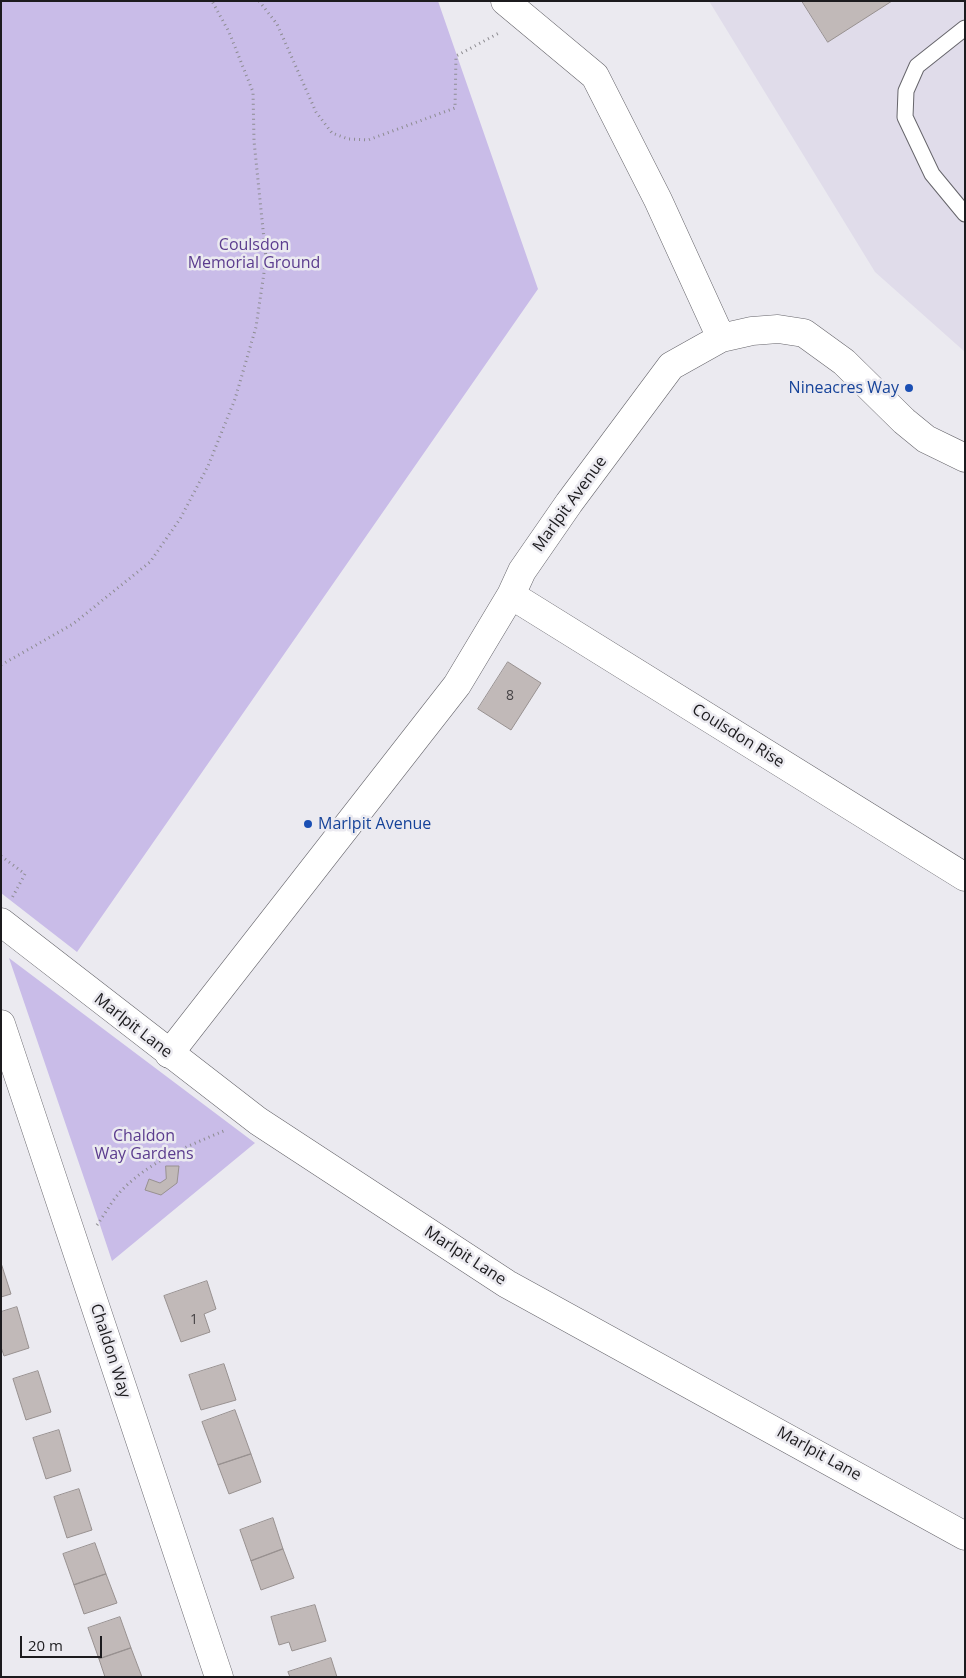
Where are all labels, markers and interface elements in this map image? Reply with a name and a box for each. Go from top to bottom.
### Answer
park label: Coulsdon Memorial Ground [188,235,320,273]
place label: Nineacres Way [789,378,899,398]
marker: Nineacres Way [903,382,915,394]
street label: Marlpit Avenue [529,453,611,555]
house number: 8 [506,688,514,704]
street label: Coulsdon Rise [688,700,788,772]
place label: Marlpit Avenue [318,814,431,834]
marker: Marlpit Avenue [302,818,314,830]
street label: Marlpit Lane [90,990,176,1062]
park label: Chaldon Way Gardens [94,1126,194,1164]
street label: Marlpit Lane [421,1222,509,1290]
street label: Chaldon Way [86,1301,134,1401]
house number: 1 [190,1312,198,1328]
street label: Marlpit Lane [773,1423,865,1485]
scale bar [22,1626,105,1658]
text: 20 m [28,1635,63,1655]

